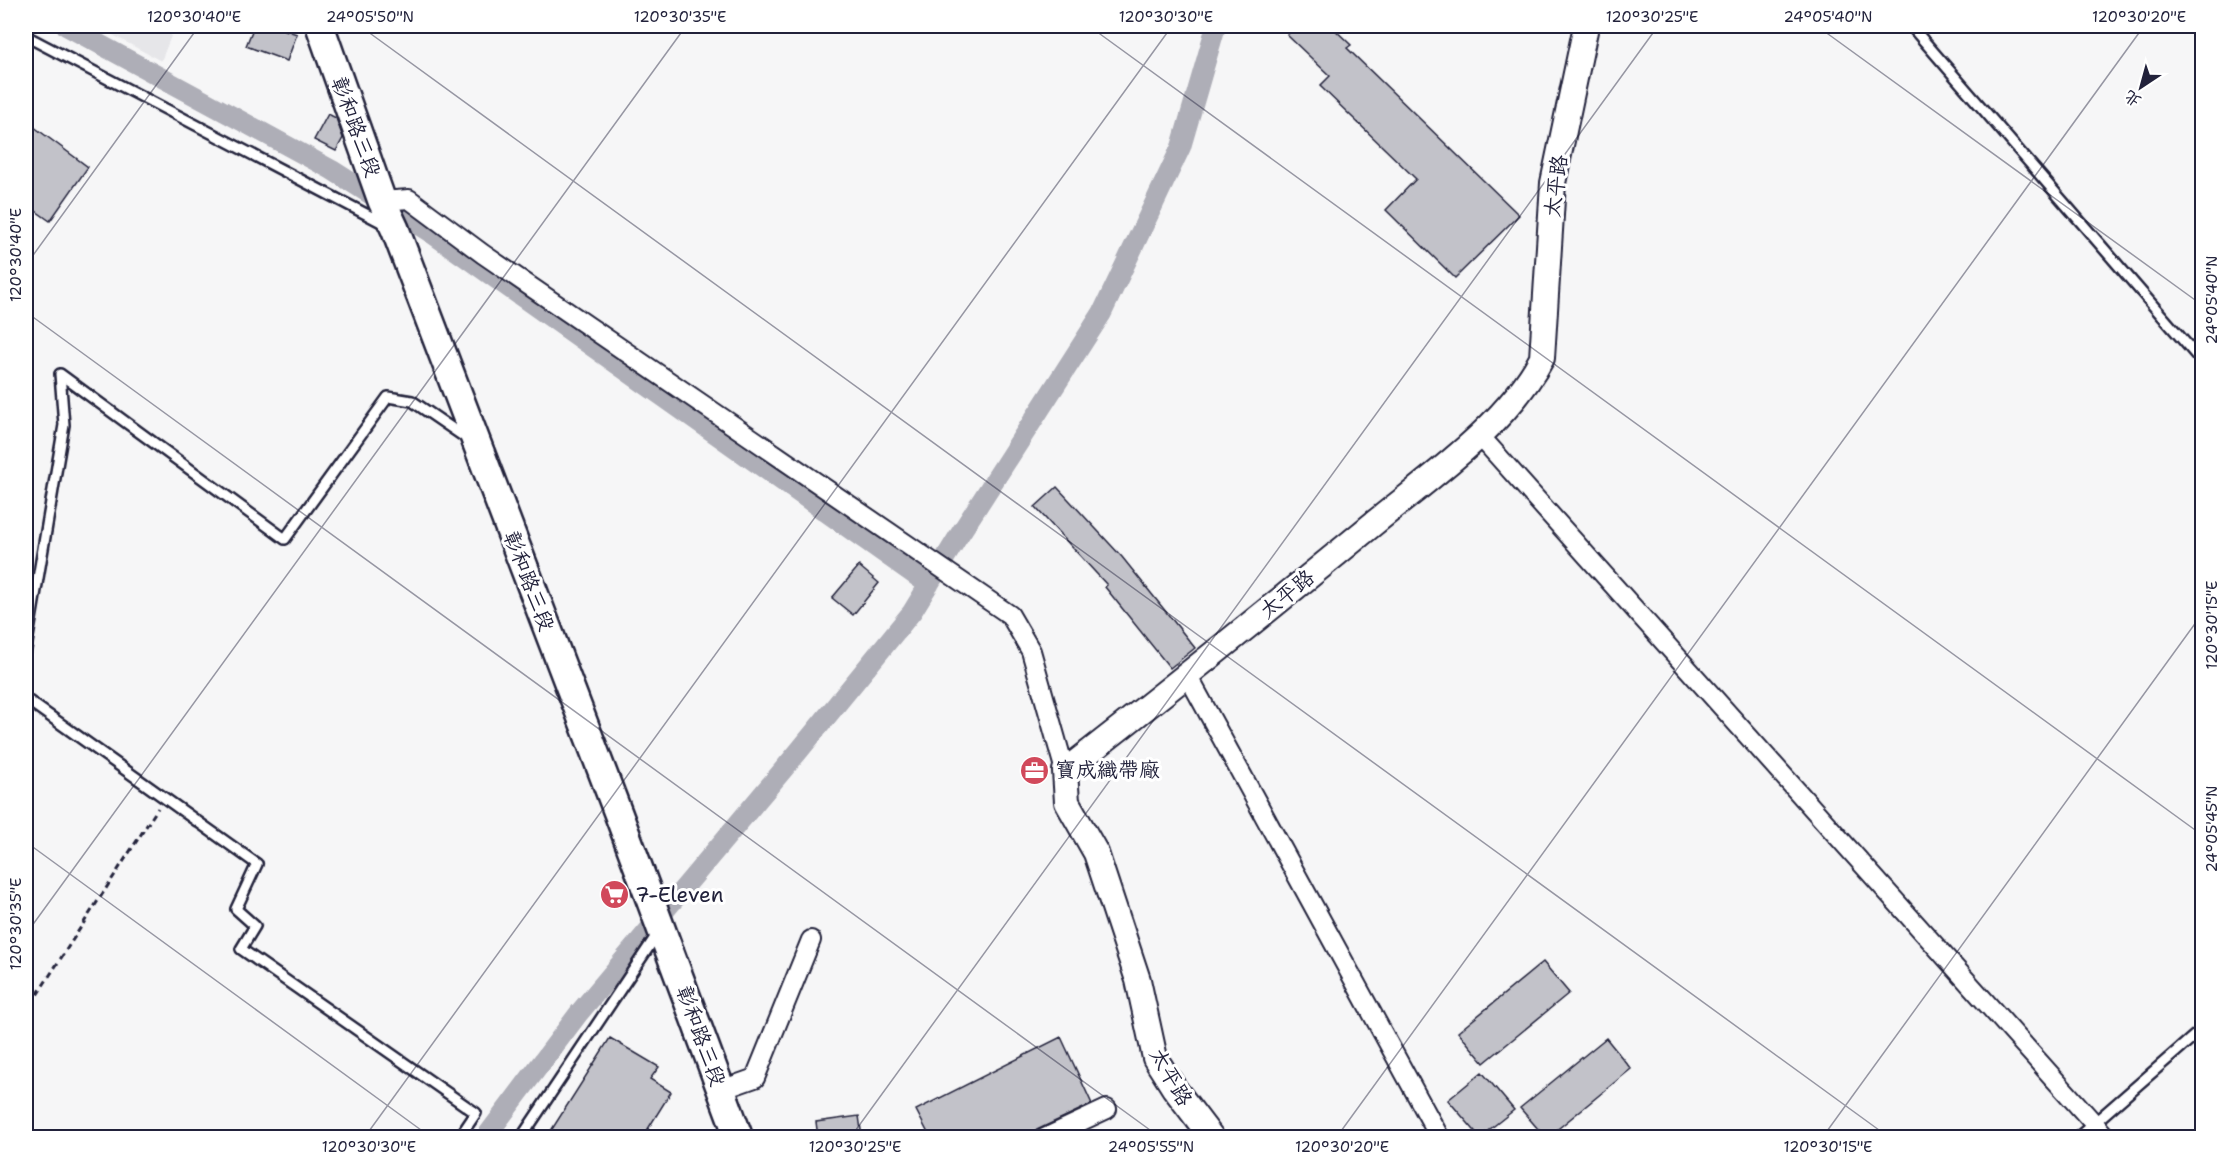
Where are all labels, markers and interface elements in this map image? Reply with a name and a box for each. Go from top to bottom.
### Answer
text: 120°30'40"E [147,7,241,27]
text: 24°05'50"N [326,7,414,27]
text: 120°30'35"E [634,7,726,27]
text: 120°30'30"E [1119,7,1213,27]
text: 120°30'25"E [1606,7,1698,27]
text: 24°05'40"N [1784,7,1872,27]
text: 120°30'20"E [2092,7,2186,27]
north arrow [2111,57,2171,117]
street label: 彰和路三段 [325,73,387,181]
text: 北 [2120,86,2145,112]
street label: 太平路 [1538,153,1574,219]
text: 120°30'40"E [6,208,26,302]
text: 24°05'40"N [2202,256,2222,344]
street label: 彰和路三段 [497,527,561,635]
street label: 太平路 [1254,563,1320,625]
text: 120°30'15"E [2202,581,2222,669]
office icon: 寶成織帶廠 [1018,754,1050,786]
place label: 寶成織帶廠 [1055,756,1160,784]
text: 24°05'45"N [2202,786,2222,872]
text: 120°30'35"E [6,878,26,970]
supermarket icon: 7-Eleven [598,879,630,911]
place label: 7-Eleven [635,881,724,909]
street label: 彰和路三段 [670,982,732,1090]
street label: 太平路 [1143,1043,1199,1111]
text: 120°30'30"E [322,1137,416,1157]
text: 120°30'25"E [809,1137,901,1157]
text: 24°05'55"N [1108,1137,1194,1157]
text: 120°30'20"E [1295,1137,1389,1157]
text: 120°30'15"E [1784,1137,1872,1157]

